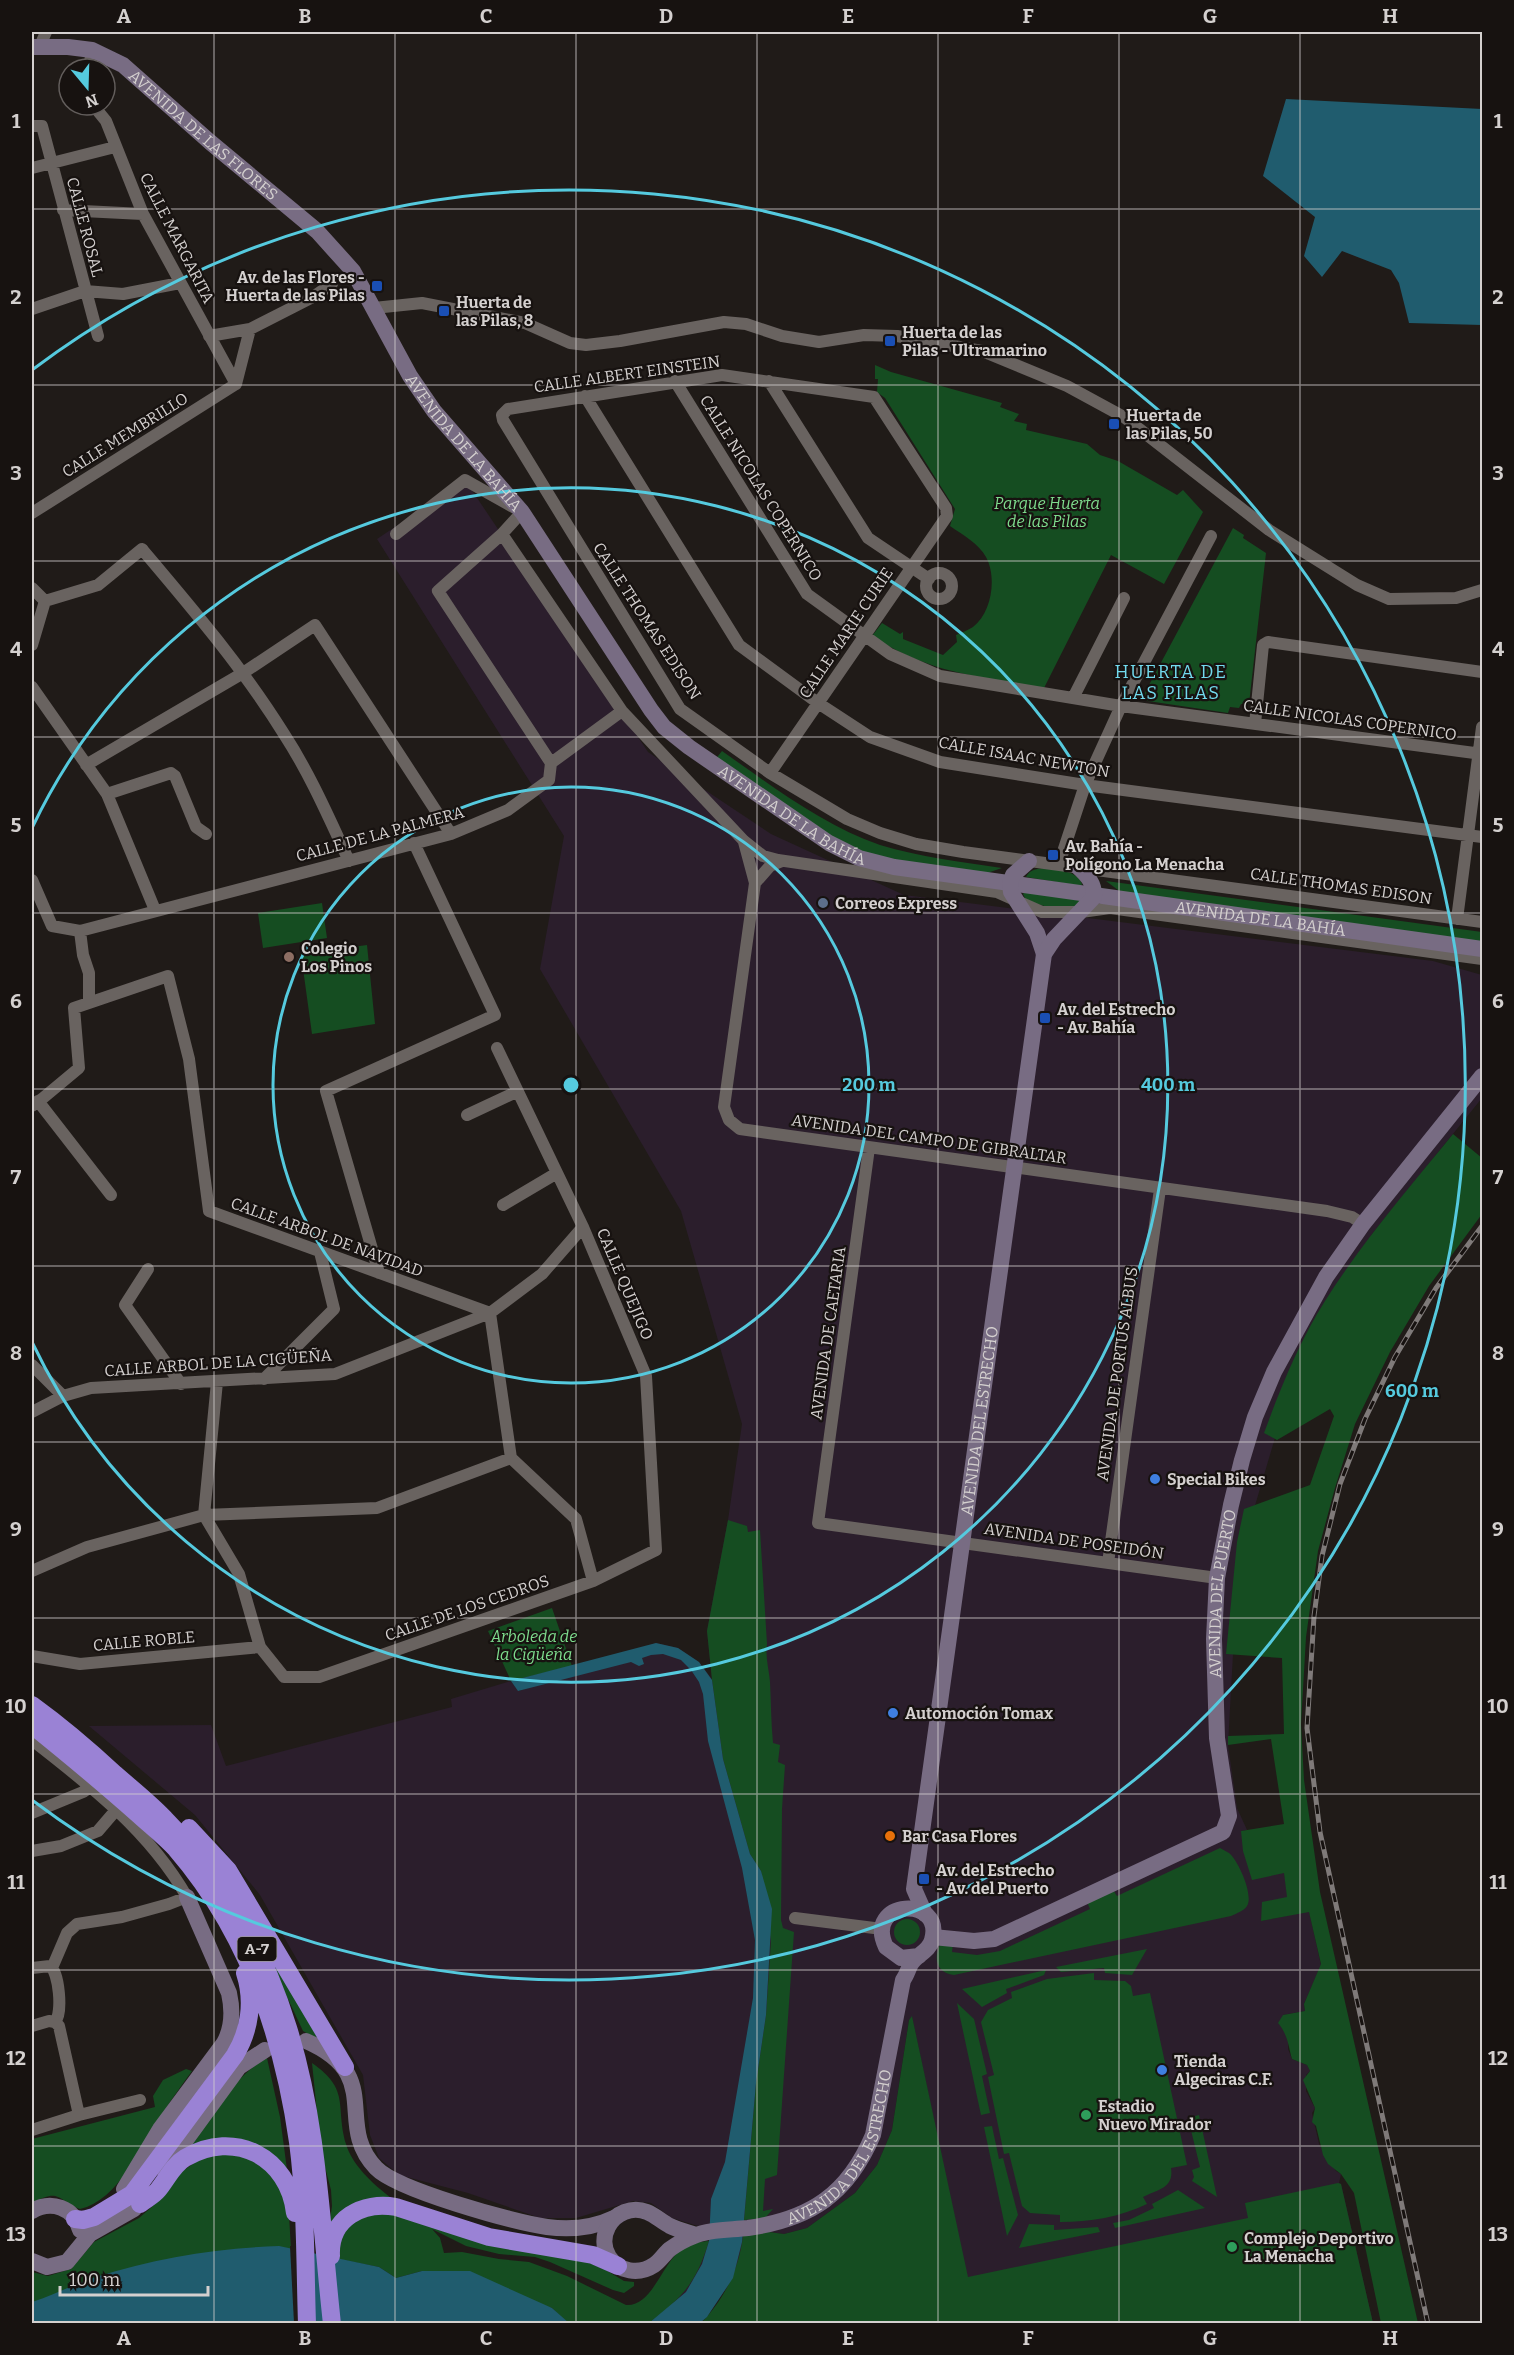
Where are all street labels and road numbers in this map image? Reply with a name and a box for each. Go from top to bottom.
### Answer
street label: AVENIDA DE LAS FLORES [125,65,282,204]
street label: CALLE MARGARITA [136,169,218,307]
street label: CALLE ROSAL [63,175,107,279]
street label: CALLE ALBERT EINSTEIN [533,351,722,396]
street label: AVENIDA DE LA BAHÍA [402,370,527,515]
street label: CALLE MEMBRILLO [59,389,191,481]
street label: CALLE NICOLAS COPERNICO [696,392,826,584]
street label: CALLE THOMAS EDISON [589,539,705,703]
street label: CALLE MARIE CURIE [795,564,897,702]
street label: CALLE NICOLAS COPERNICO [1242,696,1458,744]
street label: CALLE ISAAC NEWTON [937,733,1111,781]
street label: AVENIDA DE LA BAHÍA [715,760,868,869]
street label: CALLE DE LA PALMERA [294,802,467,866]
street label: CALLE THOMAS EDISON [1249,864,1434,908]
street label: AVENIDA DE LA BAHÍA [1174,897,1348,940]
street label: AVENIDA DEL CAMPO DE GIBRALTAR [790,1110,1068,1168]
street label: CALLE ARBOL DE NAVIDAD [228,1193,426,1281]
street label: CALLE QUEJIGO [593,1225,657,1343]
street label: AVENIDA DE CAETARIA [806,1244,850,1421]
street label: AVENIDA DE PORTUS ALBUS [1093,1266,1141,1482]
street label: AVENIDA DEL ESTRECHO [957,1325,1002,1517]
street label: CALLE ARBOL DE LA CIGÜEÑA [104,1345,333,1380]
street label: AVENIDA DEL PUERTO [1204,1508,1239,1678]
street label: AVENIDA DE POSEIDÓN [983,1518,1166,1563]
street label: CALLE DE LOS CEDROS [382,1571,552,1645]
street label: CALLE ROBLE [92,1627,196,1655]
road number: A-7 [238,1937,276,1961]
street label: AVENIDA DEL ESTRECHO [784,2068,895,2228]

